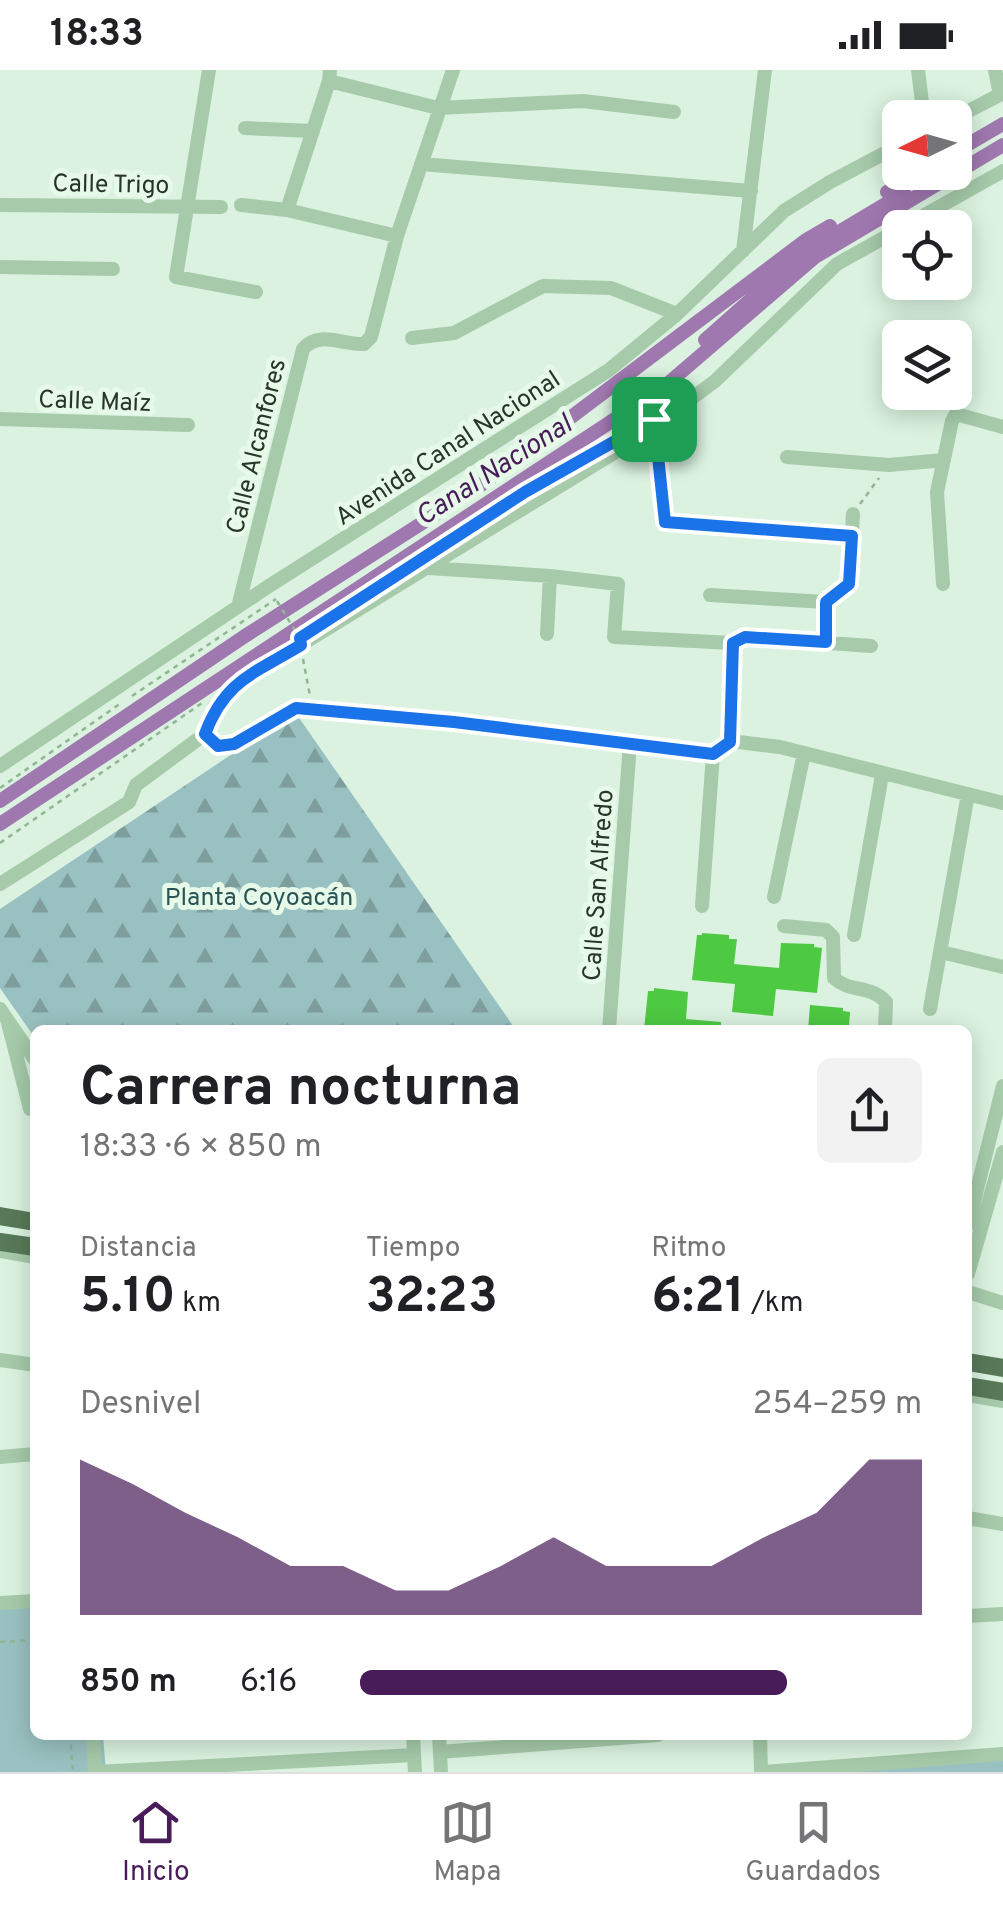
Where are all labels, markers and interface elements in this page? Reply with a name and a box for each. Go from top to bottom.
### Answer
text: 18:33 [50,11,144,60]
north arrow [882,100,972,190]
map controls [882,100,972,410]
street label: Calle Trigo [52,169,170,203]
button: locate [882,210,972,300]
button: layers [882,320,972,410]
street label: Calle Alcanfores [221,356,295,538]
street label: Avenida Canal Nacional [329,363,565,531]
pin [612,377,697,462]
street label: Calle Maíz [38,385,152,421]
icon: arrive [627,392,682,447]
water label: Canal Nacional [409,406,577,532]
street label: Calle San Alfredo [577,788,623,982]
park label: Planta Coyoacán [165,883,353,915]
text: Carrera nocturna [80,1055,521,1125]
button: share [817,1058,922,1163]
text: 18:33 · 6 × 850 m [80,1128,322,1168]
text: Distancia [80,1231,196,1267]
text: Tiempo [366,1231,460,1267]
text: Ritmo [651,1231,726,1267]
text: 5.10 [80,1267,176,1330]
text: 32:23 [366,1267,498,1330]
text: 6:21 [651,1267,745,1330]
text: km [176,1286,221,1322]
text: /km [745,1286,804,1322]
text: Desnivel [80,1385,201,1425]
text: 254–259 m [753,1385,922,1425]
text: 850 m [80,1663,177,1703]
text: 6:16 [240,1663,297,1703]
tab: Inicio [122,1795,190,1891]
tab: Mapa [434,1795,501,1891]
tab: Guardados [745,1795,881,1891]

